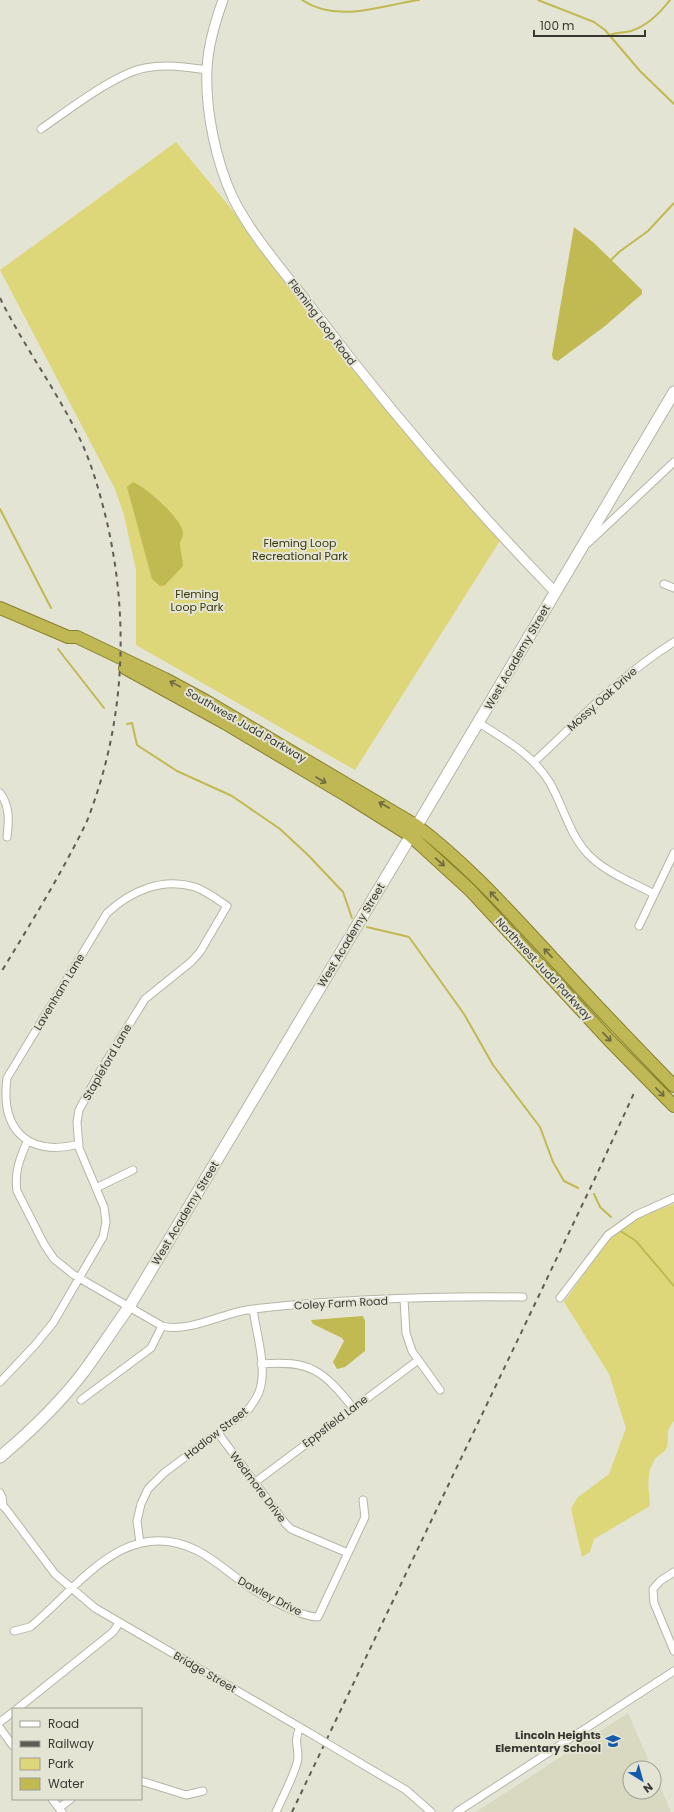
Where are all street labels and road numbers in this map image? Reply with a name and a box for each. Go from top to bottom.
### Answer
street label: Fleming Loop Road [284,276,360,368]
street label: West Academy Street [480,602,554,712]
street label: Mossy Oak Drive [563,663,641,735]
street label: Southwest Judd Parkway [183,684,310,767]
street label: West Academy Street [314,880,388,990]
street label: Northwest Judd Parkway [492,914,597,1025]
street label: Lavenham Lane [30,950,88,1033]
street label: Stapleford Lane [79,1021,136,1103]
street label: West Academy Street [148,1158,222,1268]
street label: Coley Farm Road [294,1293,388,1313]
street label: Eppsfield Lane [299,1391,371,1451]
street label: Hadlow Street [181,1403,251,1463]
street label: Wedmore Drive [226,1448,290,1526]
street label: Dawley Drive [235,1572,305,1620]
street label: Bridge Street [171,1647,239,1697]

